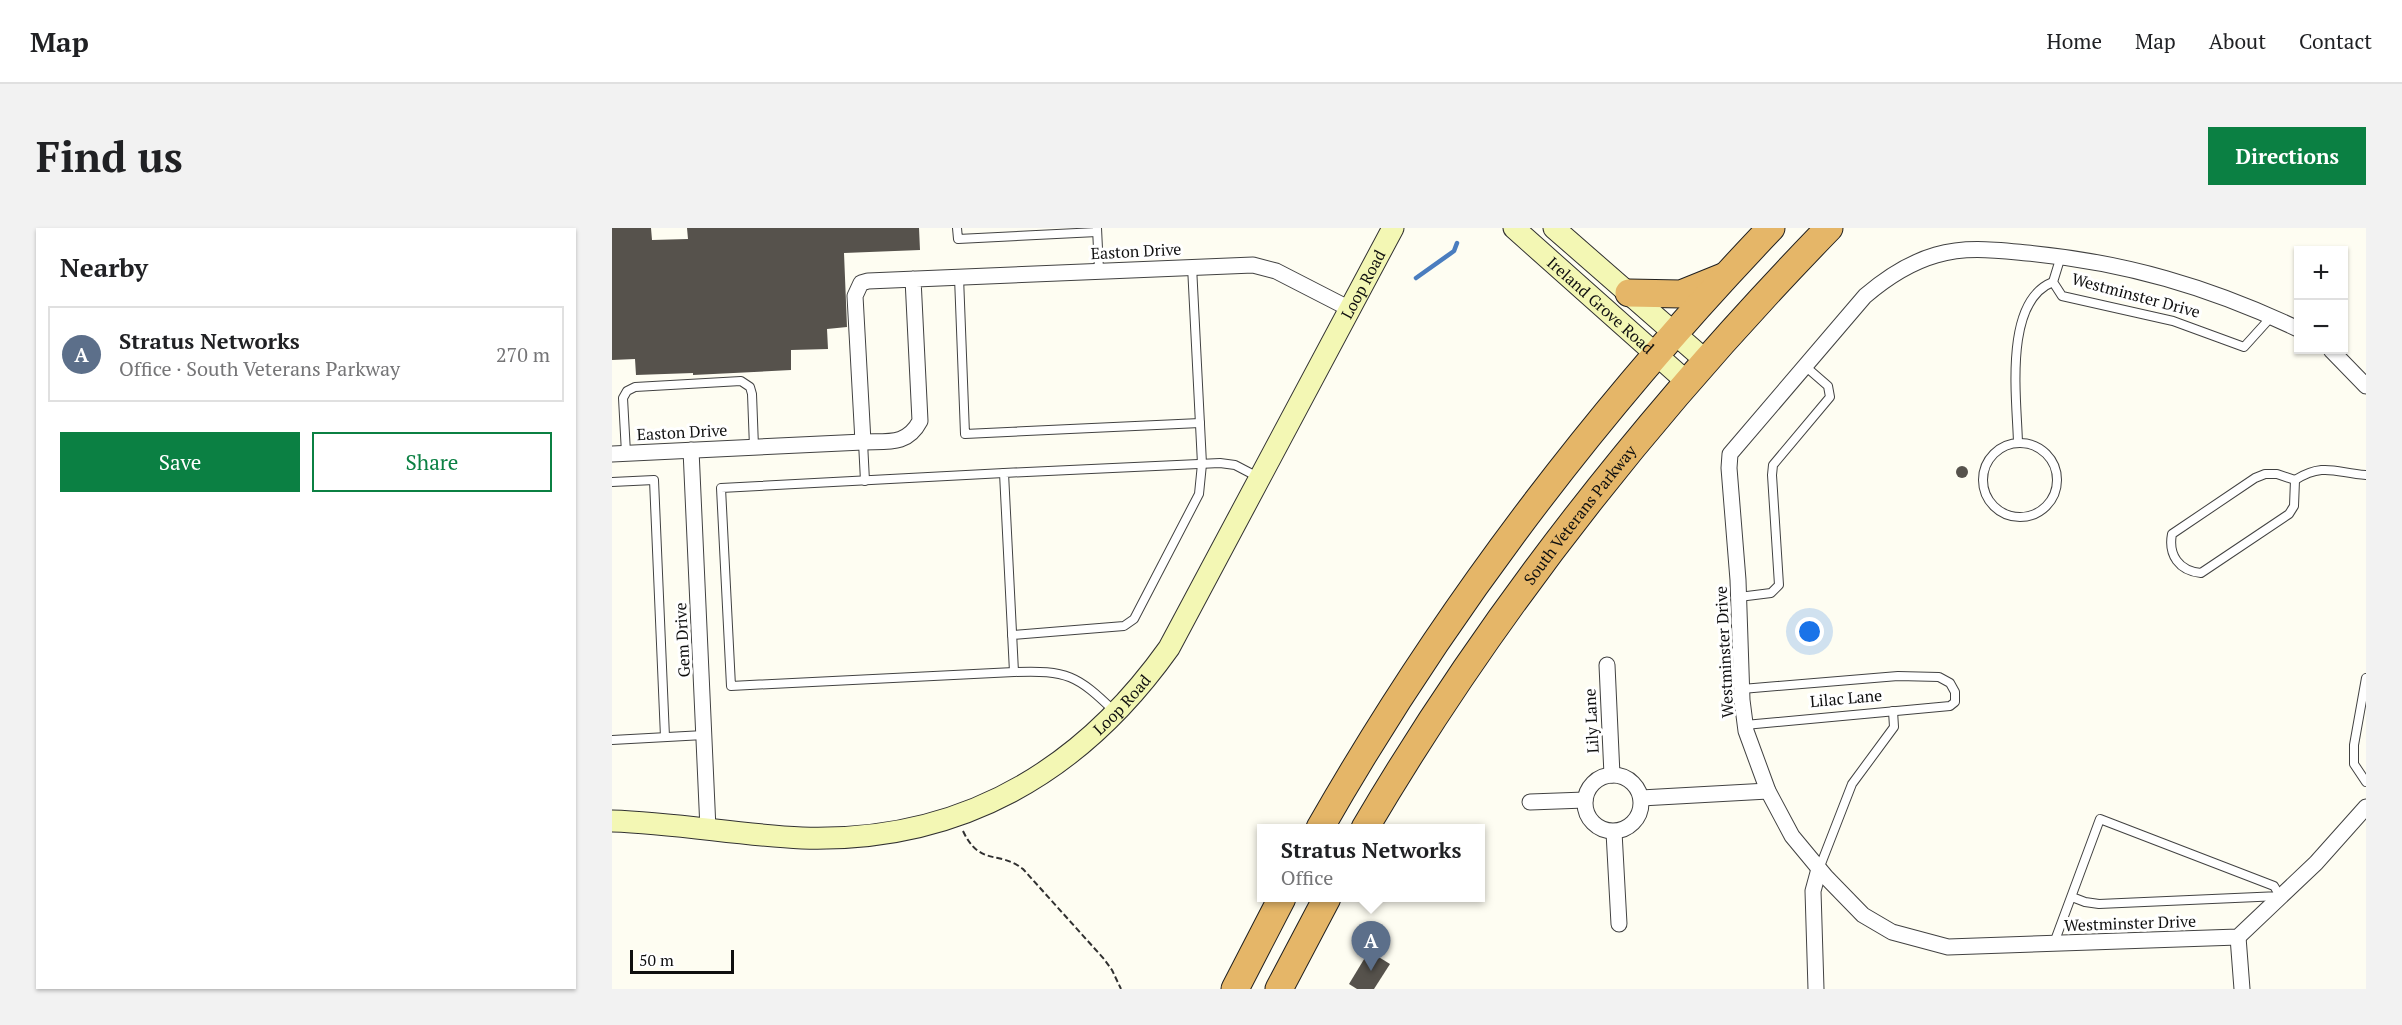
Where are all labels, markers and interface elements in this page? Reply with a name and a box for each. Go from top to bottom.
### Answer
text: Map [30,23,89,60]
text: Home [2046,27,2102,55]
text: Map [2135,27,2176,55]
text: About [2209,27,2266,55]
text: Contact [2299,27,2372,55]
button: Directions [2208,127,2366,185]
text: Find us [36,128,183,184]
street label: Easton Drive [1090,238,1182,264]
street label: Loop Road [1336,246,1390,323]
map controls [2294,246,2348,354]
button: + [2294,246,2348,300]
text: Nearby [60,250,148,284]
street label: Ireland Grove Road [1542,252,1659,359]
street label: Westminster Drive [2069,267,2203,323]
button: − [2294,300,2348,354]
text: Stratus Networks [119,326,300,355]
text: A [74,341,89,368]
text: 270 m [496,341,550,368]
text: Office · South Veterans Parkway [119,355,400,382]
street label: Easton Drive [636,419,728,445]
button: Save [60,432,300,492]
button: Share [312,432,552,492]
street label: South Veterans Parkway [1518,440,1642,589]
street label: Westminster Drive [1710,585,1738,719]
street label: Gem Drive [669,602,695,678]
your location [1795,617,1824,646]
street label: Loop Road [1088,670,1156,740]
street label: Lilac Lane [1809,684,1883,712]
street label: Lily Lane [1578,688,1604,754]
popup [1257,824,1485,902]
text: Stratus Networks [1281,835,1461,864]
text: Office [1281,864,1333,891]
street label: Westminster Drive [2064,910,2196,936]
pin: A [1352,922,1390,971]
scale bar [630,947,734,974]
text: 50 m [639,949,674,971]

